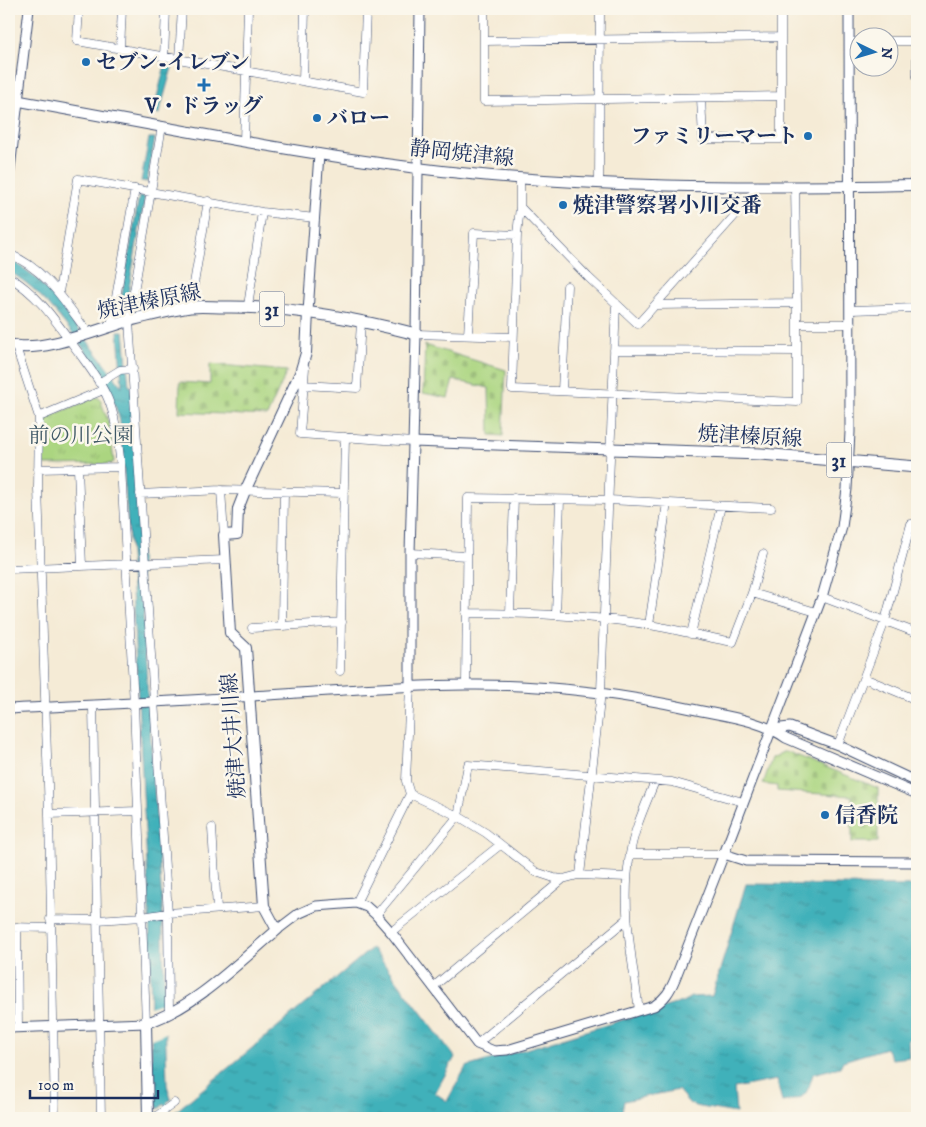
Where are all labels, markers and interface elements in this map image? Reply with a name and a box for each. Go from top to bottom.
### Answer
north arrow [848,28,898,78]
text: N [876,47,895,60]
place label: セブン-イレブン [96,50,250,76]
marker: セブン-イレブン [80,56,92,68]
marker: V・ドラッグ [198,79,210,91]
place label: V・ドラッグ [144,94,263,120]
place label: バロー [327,106,390,132]
marker: バロー [311,112,323,124]
place label: ファミリーマート [630,124,798,150]
marker: ファミリーマート [802,130,814,142]
street label: 静岡焼津線 [408,136,515,172]
place label: 焼津警察署小川交番 [573,193,762,219]
marker: 焼津警察署小川交番 [557,199,569,211]
street label: 焼津榛原線 [95,279,203,325]
road number: 31 [260,292,284,326]
street label: 焼津榛原線 [697,421,803,453]
park label: 前の川公園 [29,423,134,449]
road number: 31 [826,442,852,478]
street label: 焼津大井川線 [217,672,251,800]
place label: 信香院 [835,803,898,829]
marker: 信香院 [819,809,831,821]
scale bar [30,1067,158,1099]
text: 100 m [38,1076,74,1095]

